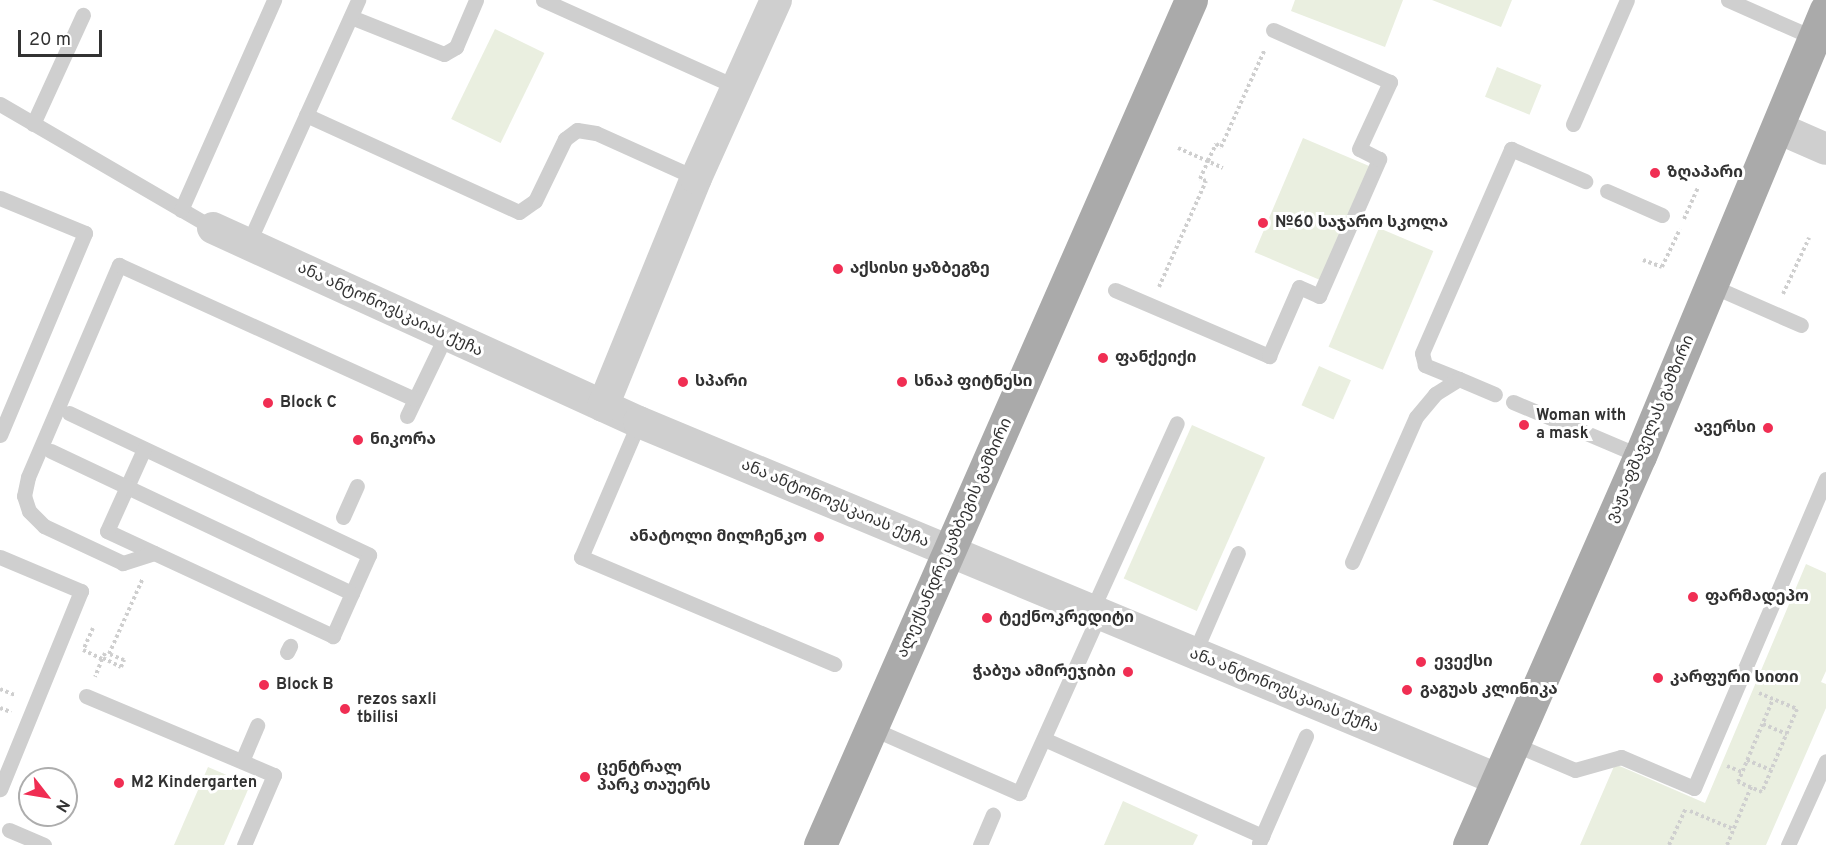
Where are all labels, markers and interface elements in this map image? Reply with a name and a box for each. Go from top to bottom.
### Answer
scale bar [21,18,105,56]
text: 20 m [29,29,71,52]
place label: ზღაპარი [1667,163,1743,183]
marker: ზღაპარი [1648,166,1662,180]
place label: №60 საჯარო სკოლა [1275,213,1448,233]
marker: №60 საჯარო სკოლა [1256,216,1270,230]
street label: ანა ანტონოვსკაიას ქუჩა [294,259,486,361]
place label: აქსისი ყაზბეგზე [850,259,990,279]
marker: აქსისი ყაზბეგზე [831,262,845,276]
street label: ვაჟა-ფშაველას გამზირი [1603,332,1699,526]
place label: ფანქეიქი [1115,348,1196,368]
marker: ფანქეიქი [1096,351,1110,365]
place label: სპარი [695,372,747,392]
place label: სნაპ ფიტნესი [914,372,1032,392]
marker: სპარი [676,375,690,389]
marker: სნაპ ფიტნესი [895,375,909,389]
place label: Block C [280,393,337,413]
marker: Block C [261,396,275,410]
place label: Woman with a mask [1536,406,1626,444]
street label: ალექსანდრე ყაზბეგის გამზირი [893,415,1017,661]
marker: Woman with a mask [1517,418,1531,432]
place label: ავერსი [1694,418,1756,438]
marker: ავერსი [1761,421,1775,435]
place label: ნიკორა [370,430,436,450]
marker: ნიკორა [351,433,365,447]
street label: ანა ანტონოვსკაიას ქუჩა [738,456,932,552]
place label: ანატოლი მილჩენკო [629,527,807,547]
marker: ანატოლი მილჩენკო [812,530,826,544]
place label: ფარმადეპო [1705,587,1809,607]
marker: ფარმადეპო [1686,590,1700,604]
place label: ტექნოკრედიტი [999,608,1134,628]
marker: ტექნოკრედიტი [980,611,994,625]
street label: ანა ანტონოვსკაიას ქუჩა [1187,644,1381,738]
place label: ევექსი [1434,652,1493,672]
marker: ევექსი [1412,653,1430,671]
place label: ჭაბუა ამირეჯიბი [973,662,1116,682]
marker: ჭაბუა ამირეჯიბი [1121,665,1135,679]
place label: კარფური სითი [1670,668,1799,688]
marker: კარფური სითი [1651,671,1665,685]
place label: Block B [276,675,334,695]
marker: Block B [257,678,271,692]
place label: გაგუას კლინიკა [1420,680,1558,700]
marker: გაგუას კლინიკა [1398,681,1416,699]
place label: rezos saxli tbilisi [357,690,437,728]
marker: rezos saxli tbilisi [338,702,352,716]
place label: ცენტრალ პარკ თაუერს [597,758,711,796]
north arrow [18,767,78,827]
marker: ცენტრალ პარკ თაუერს [578,770,592,784]
place label: M2 Kindergarten [131,773,257,793]
marker: M2 Kindergarten [112,776,126,790]
text: N [50,795,73,815]

